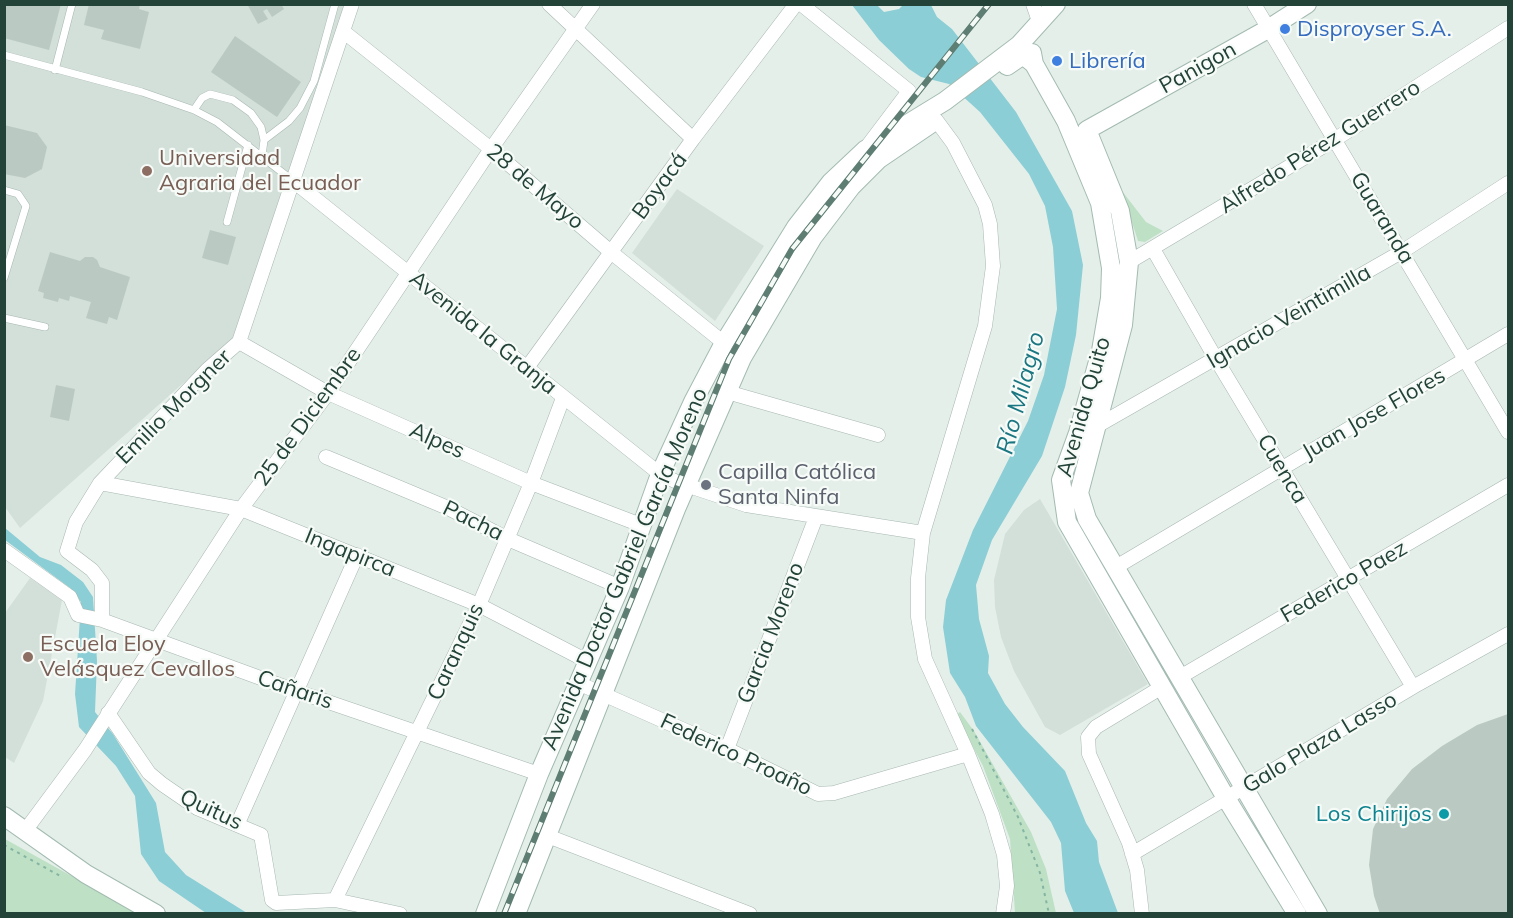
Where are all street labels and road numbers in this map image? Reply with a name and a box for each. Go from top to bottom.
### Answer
street label: Panigon [1155,36,1241,100]
street label: Alfredo Pérez Guerrero [1215,74,1425,220]
street label: 28 de Mayo [481,139,589,235]
street label: Boyacá [627,147,693,225]
street label: Guaranda [1344,167,1420,269]
street label: Ignacio Veintimilla [1202,259,1376,375]
street label: Avenida la Granja [404,265,562,401]
street label: Avenida Quito [1051,334,1117,480]
street label: 25 de Diciembre [249,342,367,492]
street label: Emilio Morgner [111,344,237,470]
street label: Juan Jose Flores [1298,362,1450,466]
street label: Avenida Doctor Gabriel García Moreno [537,384,713,754]
street label: Alpes [405,417,469,465]
street label: Cuenca [1251,429,1313,509]
street label: Pacha [438,495,508,547]
street label: Ingapirca [301,523,399,583]
street label: Federico Paez [1276,535,1412,629]
street label: Garcia Moreno [732,559,810,707]
street label: Caranquis [422,599,490,705]
street label: Cañaris [254,665,336,715]
street label: Galo Plaza Lasso [1238,687,1402,799]
street label: Federico Proaño [656,708,816,802]
street label: Quitus [175,784,247,836]

